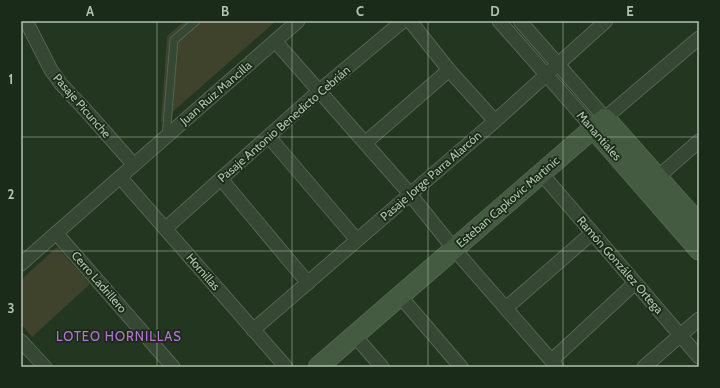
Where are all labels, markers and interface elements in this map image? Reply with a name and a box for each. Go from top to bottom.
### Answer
text: A [86,3,95,19]
text: B [221,3,229,19]
text: C [356,3,364,19]
text: D [490,3,500,19]
text: E [626,3,634,19]
street label: Juan Ruiz Mancilla [176,57,255,129]
street label: Pasaje Antonio Benedicto Cebrián [214,62,353,185]
street label: Pasaje Picunche [50,70,114,141]
text: 1 [9,71,13,87]
street label: Manantiales [574,108,625,164]
street label: Pasaje Jorge Parra Alarcón [377,127,485,224]
street label: Esteban Capkovic Martinic [453,152,563,251]
text: 2 [8,186,15,202]
street label: Ramón González Ortega [574,213,667,317]
street label: Cerro Ladrillero [69,248,131,316]
street label: Hornillas [183,250,224,293]
text: 3 [7,300,15,316]
district label: LOTEO HORNILLAS [56,328,182,344]

